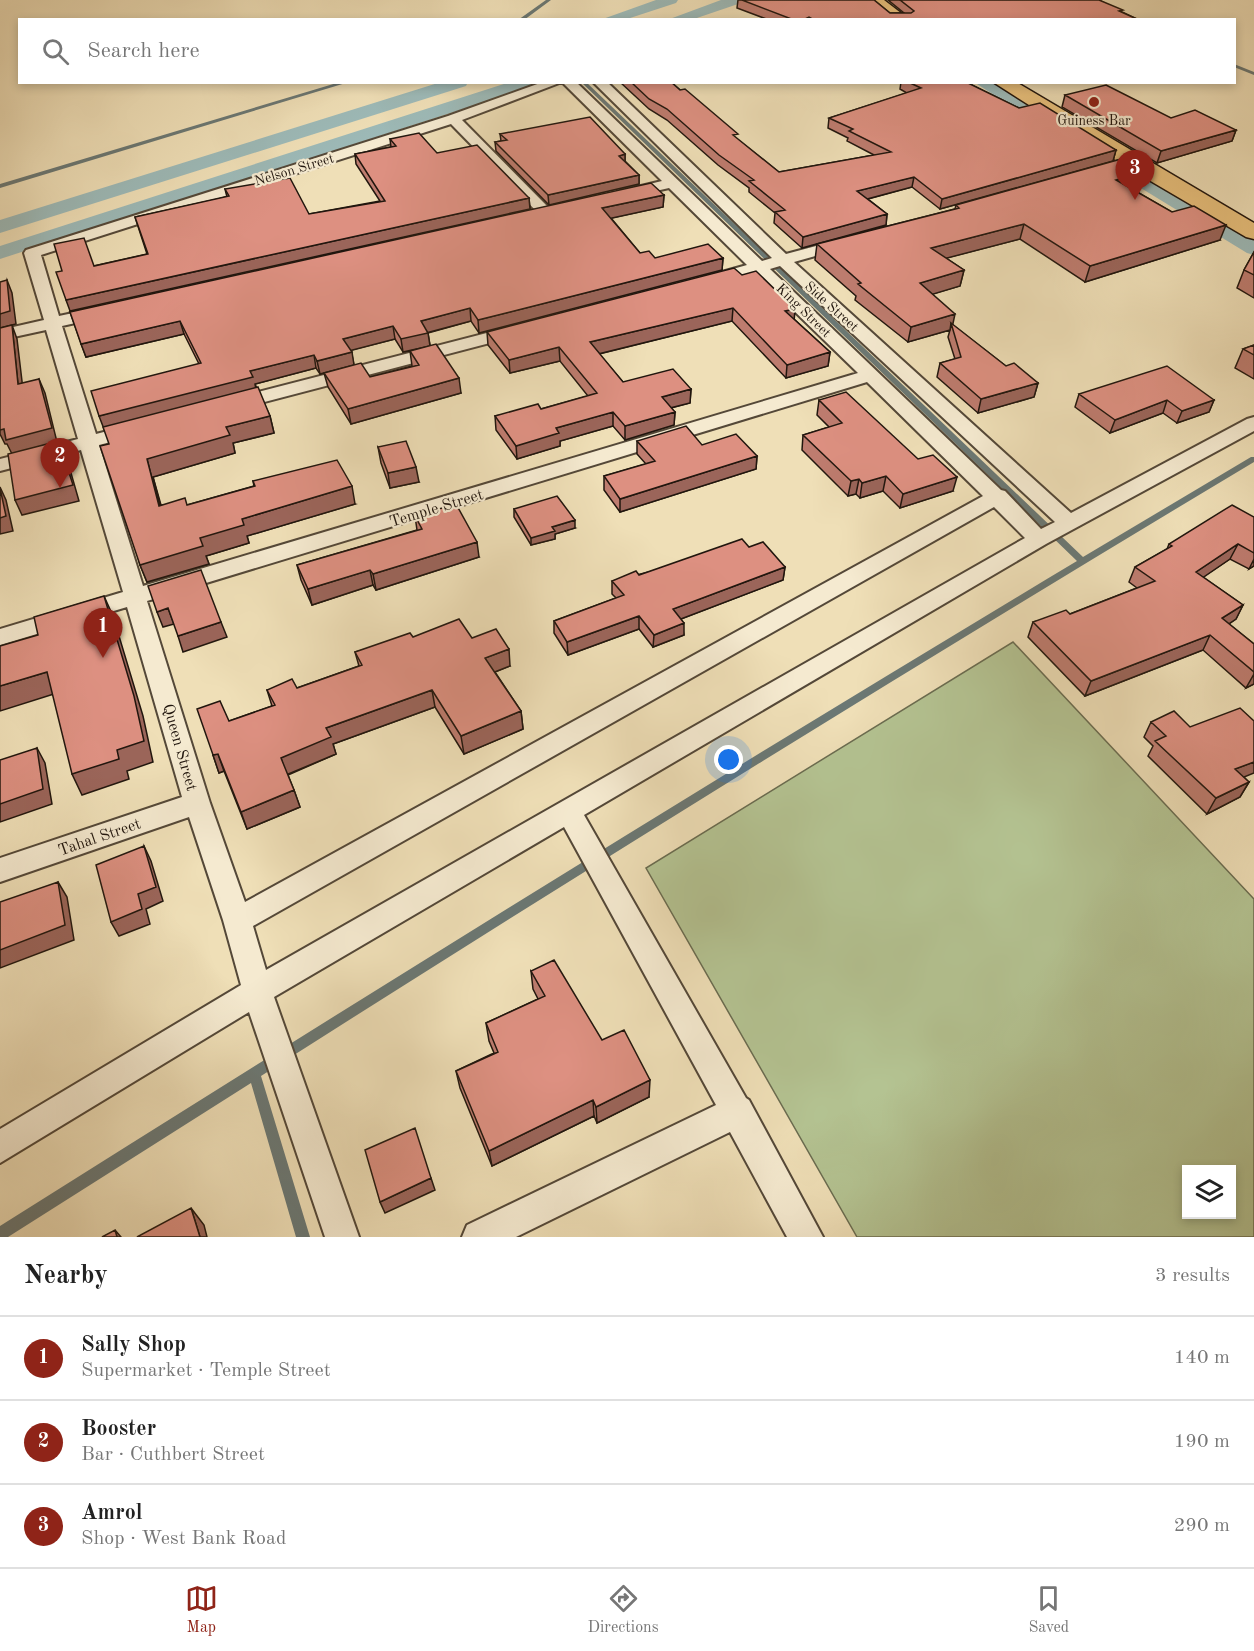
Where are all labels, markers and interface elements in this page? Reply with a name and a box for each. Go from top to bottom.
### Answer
search box [18,18,1236,84]
icon: search [39,35,72,68]
text: Search here [87,40,200,62]
marker: Guiness Bar [1087,95,1101,109]
place label: Guiness Bar [1057,114,1131,128]
pin: 3 [1116,150,1154,200]
street label: Nelson Street [253,151,336,189]
street label: Side Street [802,279,861,335]
street label: King Street [773,281,834,340]
pin: 2 [40,438,80,488]
street label: Temple Street [388,487,486,531]
pin: 1 [84,608,122,658]
street label: Queen Street [159,702,199,793]
your location [714,745,743,774]
street label: Tahal Street [56,816,143,860]
map controls [1182,1165,1236,1219]
button: layers [1182,1165,1236,1219]
text: Nearby [24,1263,108,1289]
text: 3 results [1155,1266,1230,1286]
text: Sally Shop [81,1334,186,1356]
text: 1 [38,1348,49,1368]
text: 140 m [1174,1348,1230,1368]
text: Supermarket · Temple Street [81,1361,331,1381]
text: Booster [81,1418,156,1440]
text: 2 [38,1432,49,1452]
text: 190 m [1174,1432,1230,1452]
text: Bar · Cuthbert Street [81,1445,265,1465]
text: Amrol [81,1502,143,1524]
text: 3 [38,1516,49,1536]
text: 290 m [1174,1516,1230,1536]
text: Shop · West Bank Road [81,1529,286,1549]
tab: Map [185,1582,218,1638]
tab: Directions [588,1582,659,1638]
tab: Saved [1028,1582,1069,1638]

